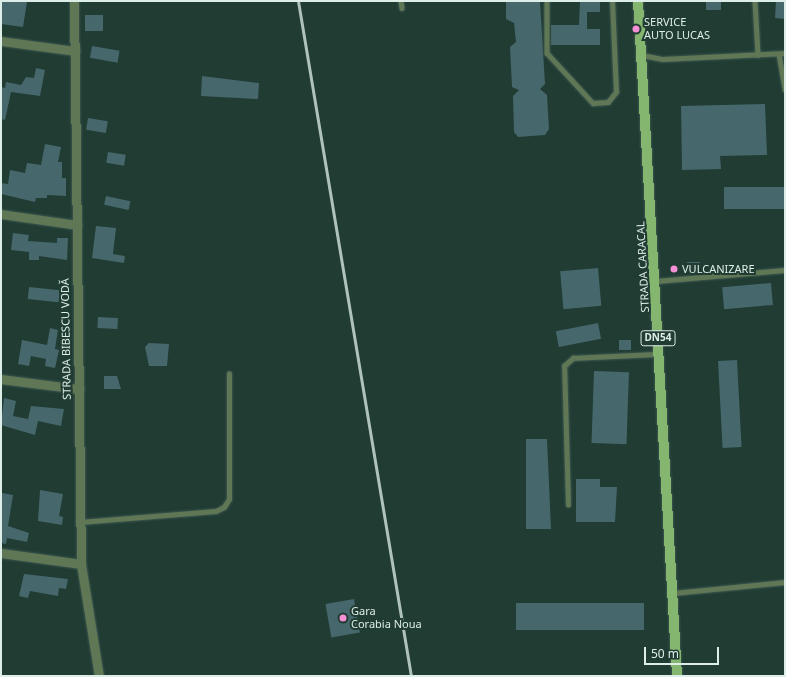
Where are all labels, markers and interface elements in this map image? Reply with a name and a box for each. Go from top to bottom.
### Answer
place label: SERVICE AUTO LUCAS [644,16,710,42]
marker: SERVICE AUTO LUCAS [631,24,641,34]
street label: STRADA CARACAL [634,221,652,313]
place label: VULCANIZARE [682,262,755,276]
marker: VULCANIZARE [669,264,679,274]
street label: STRADA BIBESCU VODĂ [58,278,74,400]
road number: DN54 [640,330,676,346]
place label: Gara Corabia Noua [351,605,422,631]
marker: Gara Corabia Noua [338,613,348,623]
scale bar [646,639,721,665]
text: 50 m [651,645,679,662]

